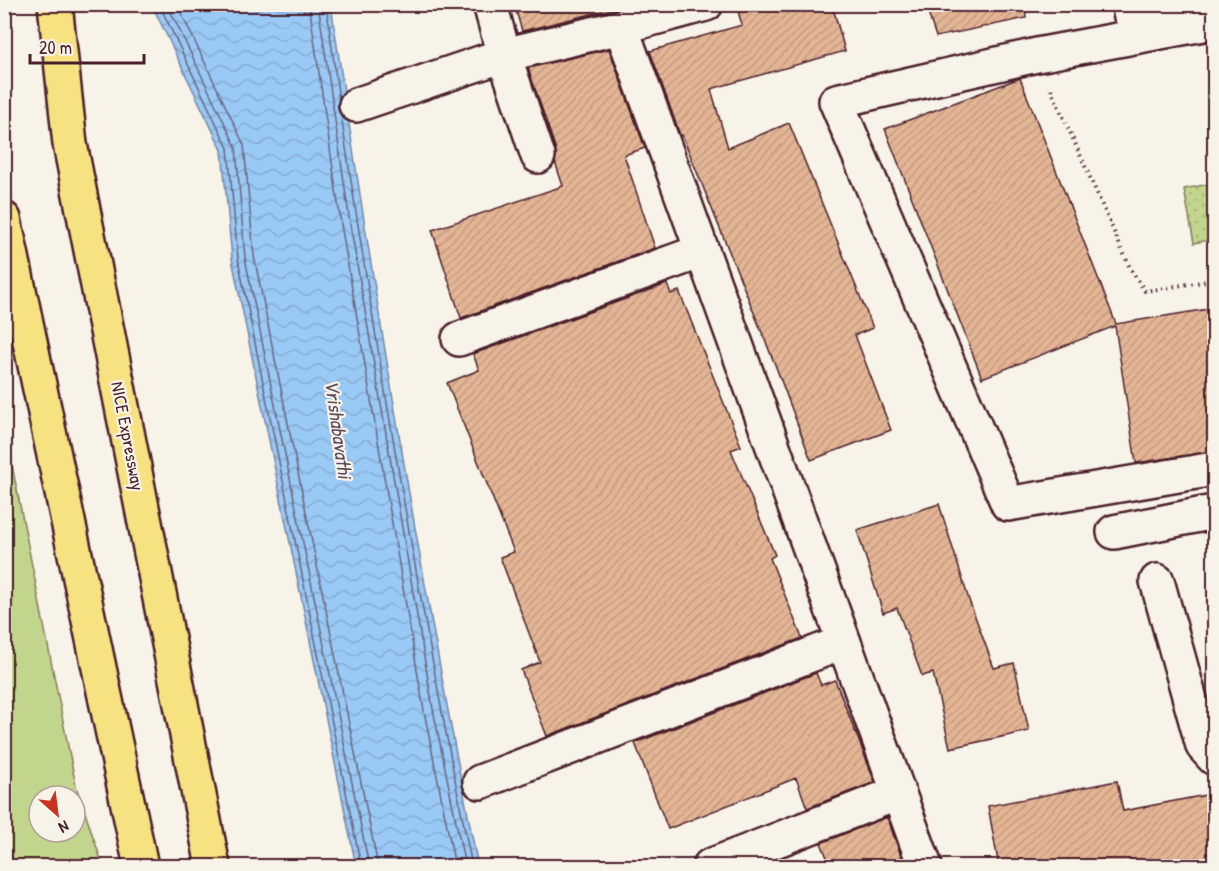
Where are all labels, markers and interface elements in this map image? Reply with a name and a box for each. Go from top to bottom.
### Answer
scale bar [30,27,144,65]
text: 20 m [39,35,72,60]
water label: Vrishabavathi [319,378,360,482]
street label: NICE Expressway [105,379,151,493]
north arrow [27,784,87,844]
text: N [55,816,73,839]

